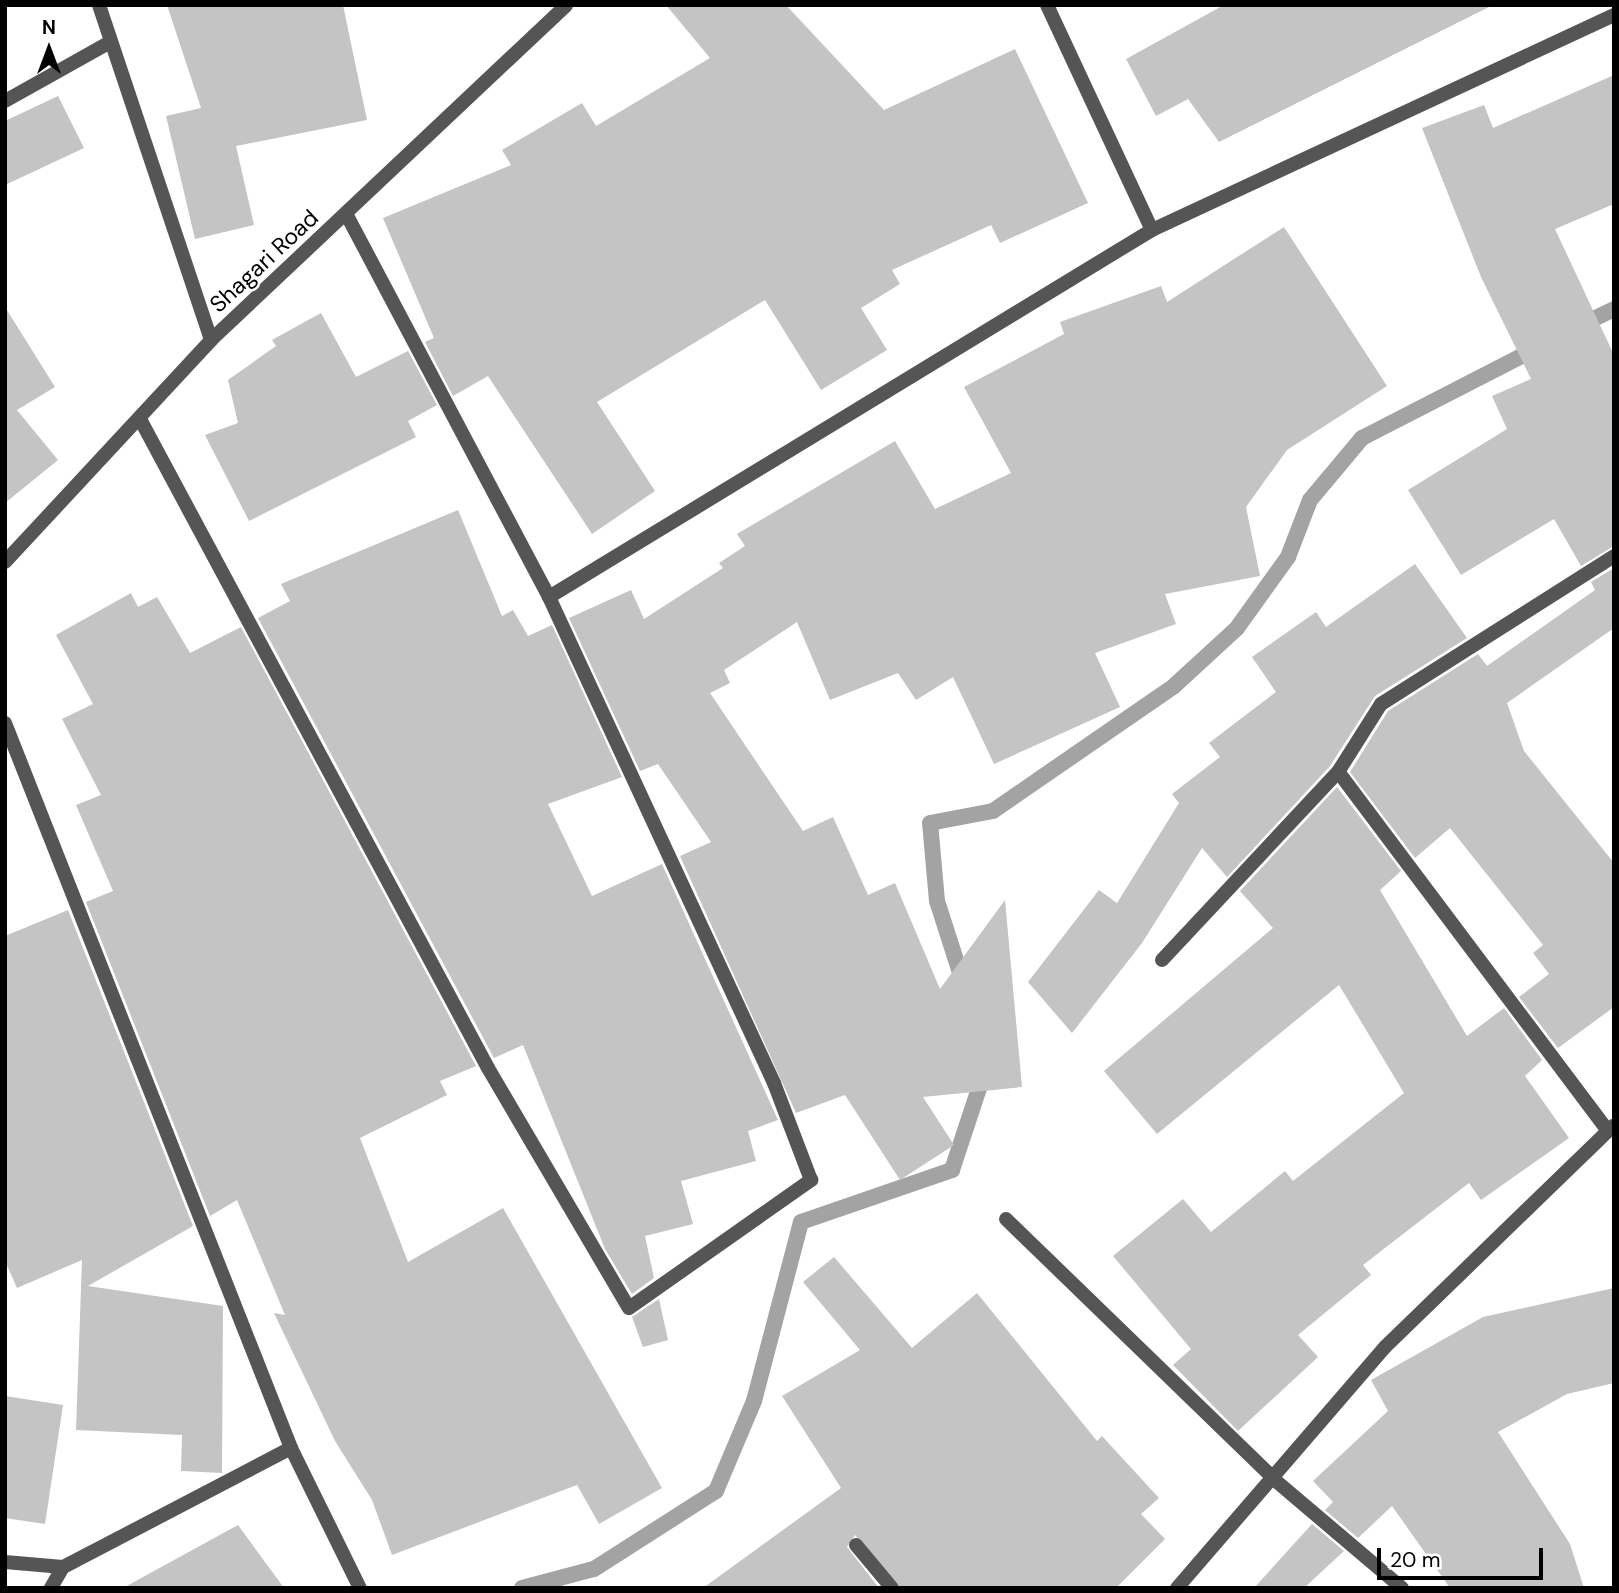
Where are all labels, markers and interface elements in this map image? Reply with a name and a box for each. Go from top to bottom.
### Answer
north arrow [14,14,84,84]
text: N [42,15,56,40]
street label: Shagari Road [204,204,324,318]
scale bar [1381,1534,1547,1578]
text: 20 m [1390,1546,1441,1574]

